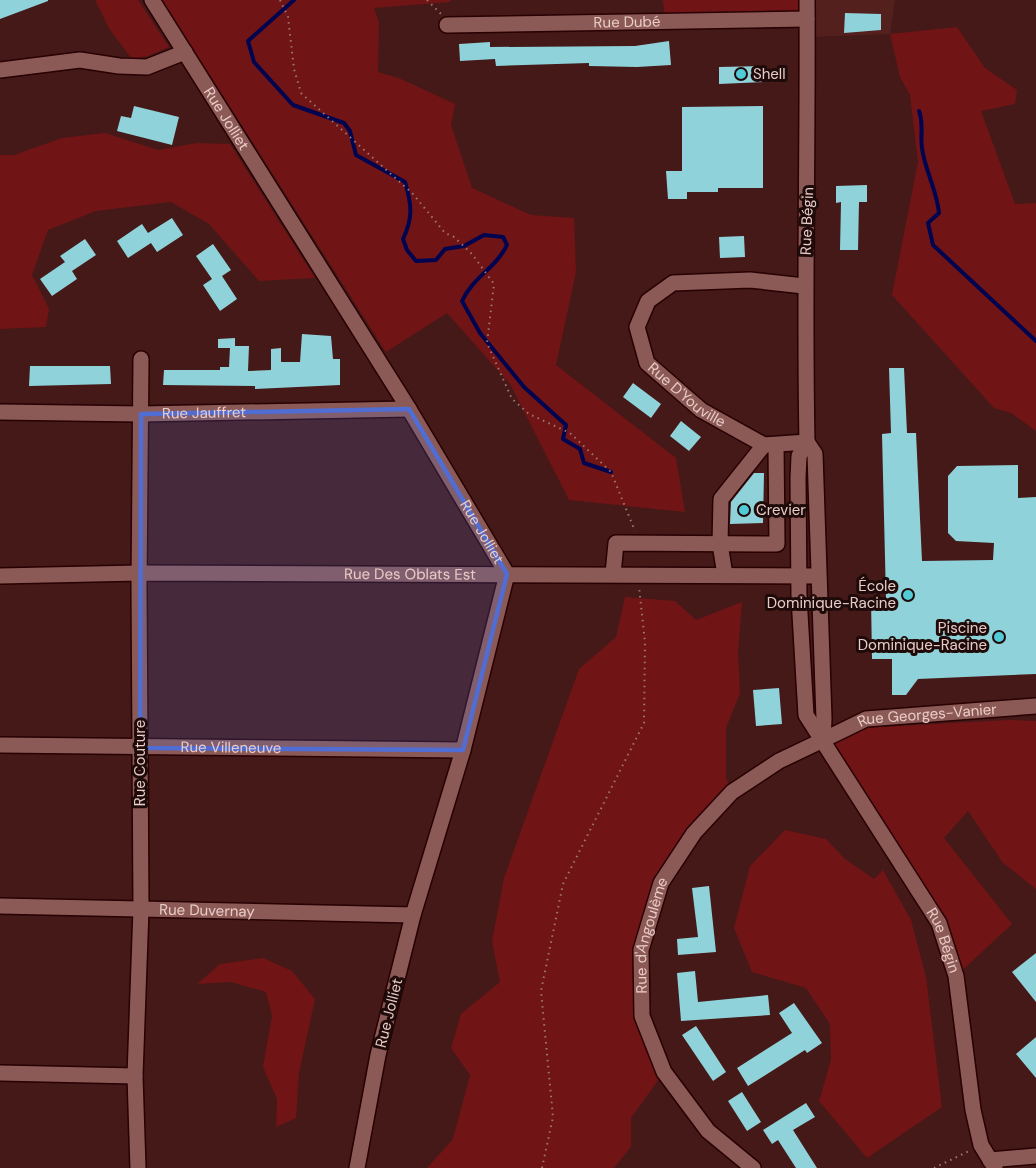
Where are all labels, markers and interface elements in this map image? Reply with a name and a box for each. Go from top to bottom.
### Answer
street label: Rue Dubé [593,11,661,33]
place label: Shell [753,64,786,84]
marker: Shell [734,67,748,81]
street label: Rue Jolliet [199,83,254,154]
street label: Rue Bégin [796,187,818,255]
street label: Rue D'Youville [643,358,729,432]
street label: Rue Jauffret [162,402,246,424]
street label: Rue Jolliet [455,496,509,568]
place label: Crevier [756,500,806,520]
marker: Crevier [737,503,751,517]
street label: Rue Des Oblats Est [344,564,476,584]
place label: École Dominique-Racine [767,576,896,613]
marker: École Dominique-Racine [901,588,915,602]
place label: Piscine Dominique-Racine [858,618,987,655]
marker: Piscine Dominique-Racine [992,630,1006,644]
street label: Rue Georges-Vanier [854,699,998,732]
street label: Rue Couture [130,720,150,806]
street label: Rue Villeneuve [180,737,281,758]
street label: Rue d'Angoulème [631,873,672,994]
street label: Rue Duvernay [159,899,256,922]
street label: Rue Bégin [922,904,964,975]
street label: Rue Jolliet [371,976,407,1050]

